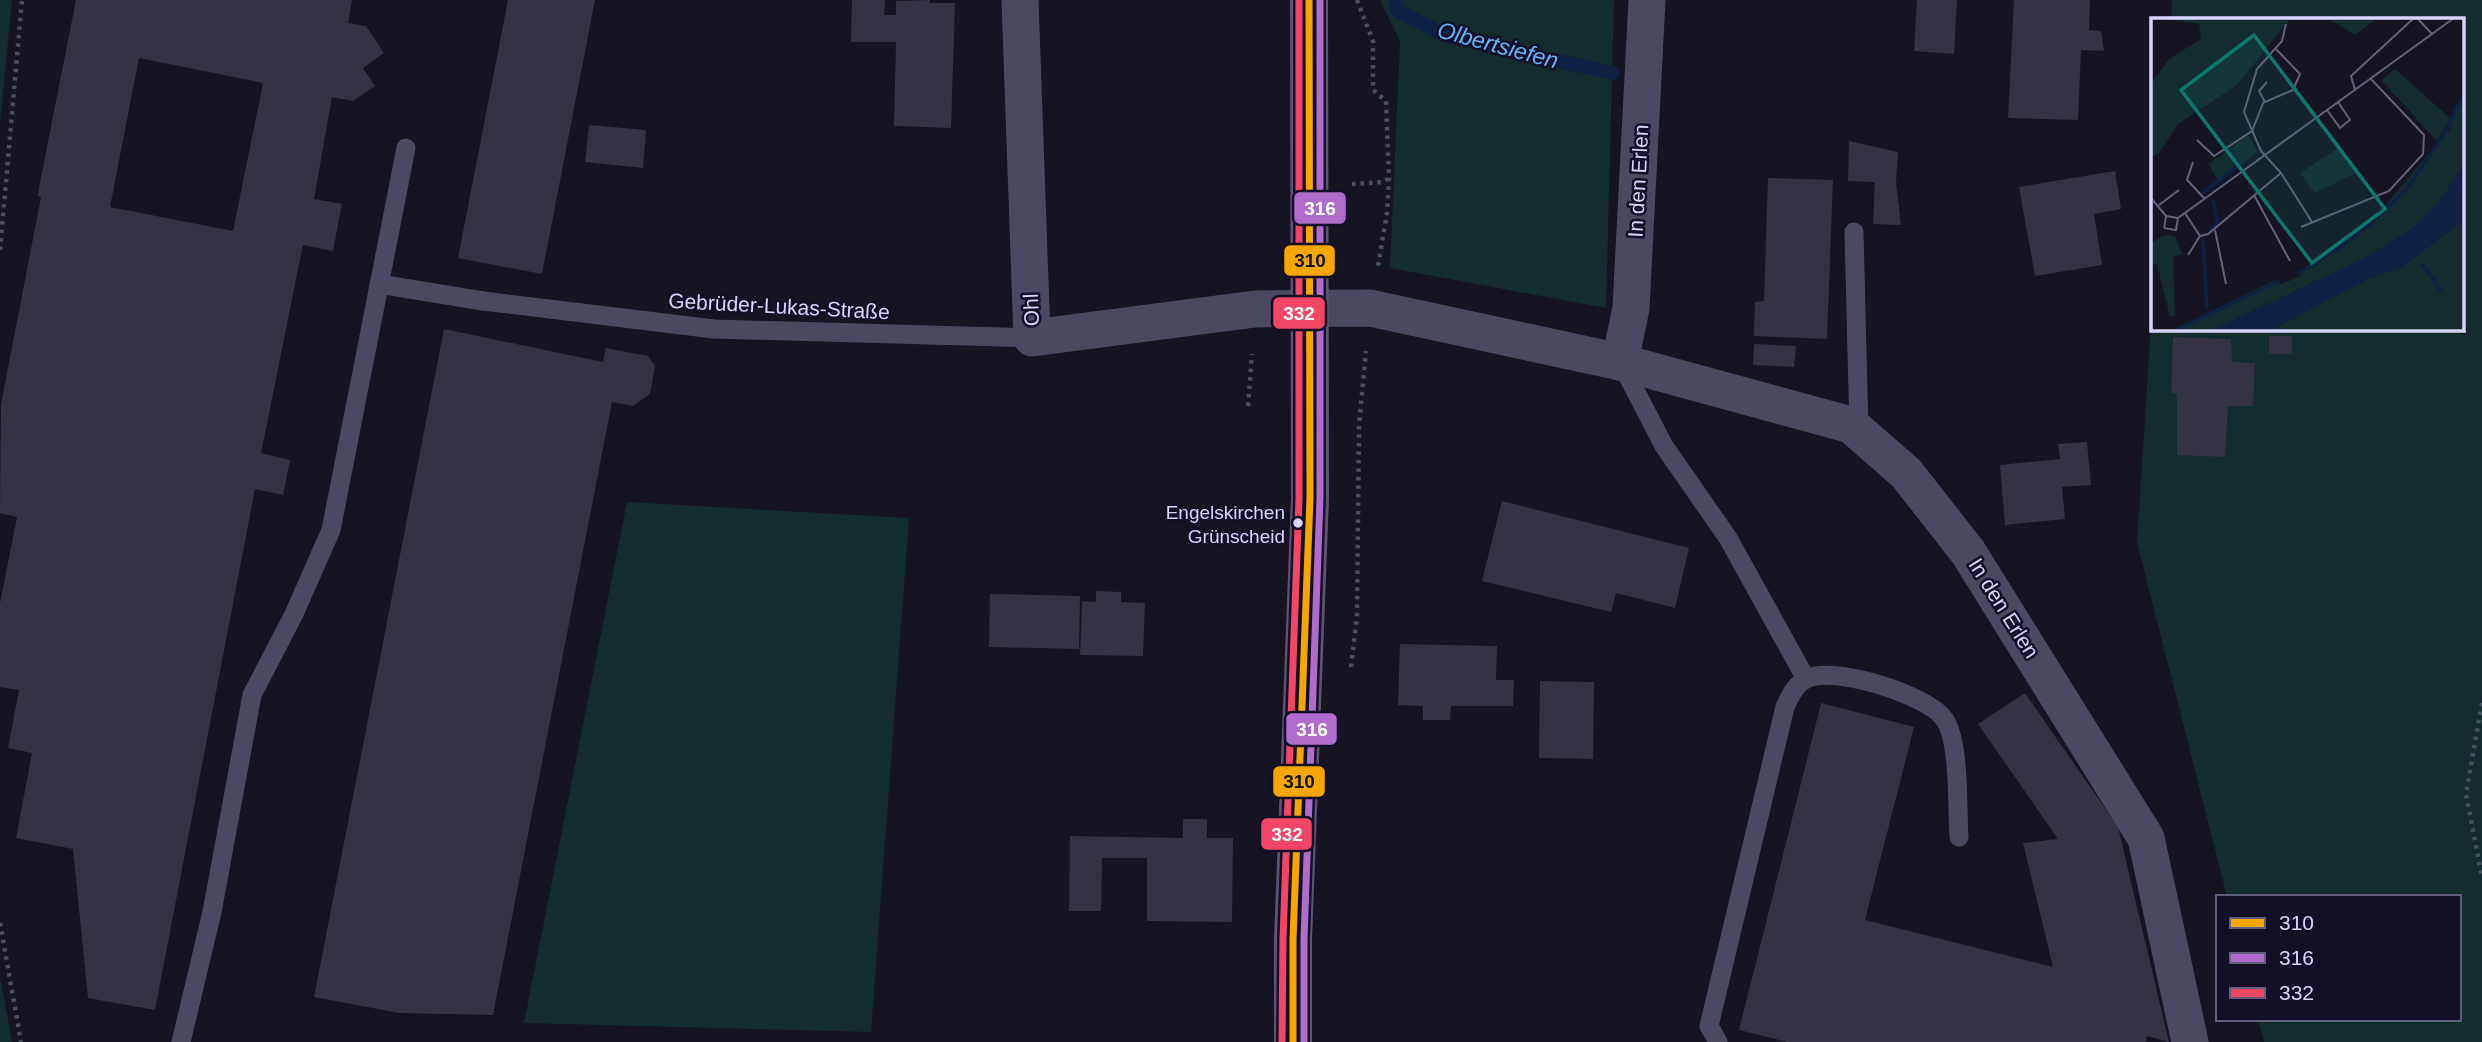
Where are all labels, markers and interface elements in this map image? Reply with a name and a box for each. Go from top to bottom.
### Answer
water label: Olbertsiefen [1435,16,1561,74]
inset map [2151,18,2464,331]
street label: In den Erlen [1624,124,1652,238]
line badge: 316 [1293,191,1347,225]
text: 316 [1304,198,1336,219]
line badge: 310 [1283,244,1336,277]
text: 310 [1294,250,1326,271]
street label: Gebrüder-Lukas-Straße [668,289,890,323]
street label: Ohl [1019,293,1043,327]
line badge: 332 [1272,296,1326,330]
text: 332 [1283,303,1315,324]
place label: Engelskirchen Grünscheid [1166,502,1285,547]
marker: Engelskirchen Grünscheid [1291,516,1305,530]
street label: In den Erlen [1964,554,2044,662]
line badge: 316 [1285,712,1338,746]
text: 316 [1296,719,1328,740]
line badge: 310 [1272,765,1326,798]
text: 310 [1283,771,1315,792]
line badge: 332 [1260,817,1313,851]
text: 332 [1271,824,1303,845]
legend [2216,895,2461,1021]
text: 310 [2279,911,2314,934]
text: 316 [2279,946,2314,969]
text: 332 [2279,981,2314,1004]

